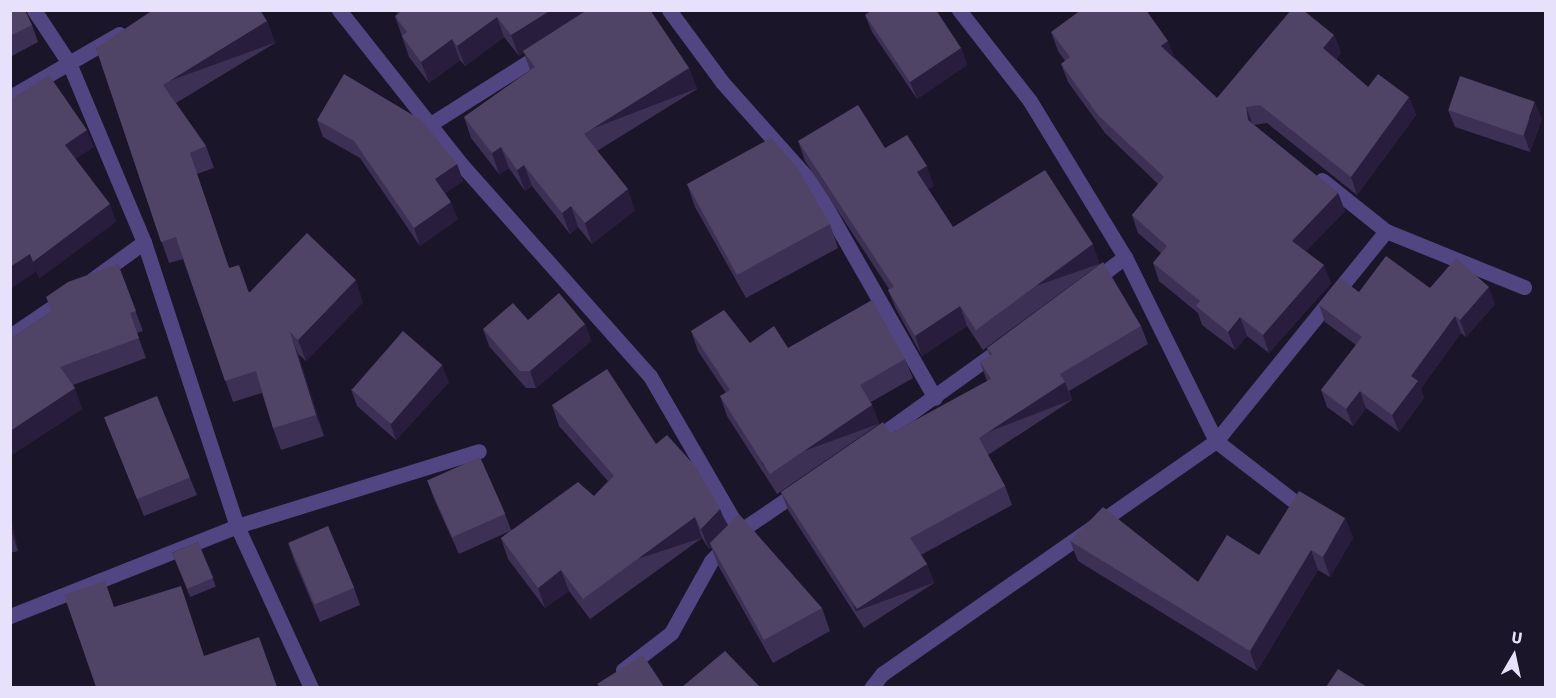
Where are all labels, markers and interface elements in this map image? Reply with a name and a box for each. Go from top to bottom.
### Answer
north arrow [1484,626,1544,686]
text: U [1510,628,1524,649]

